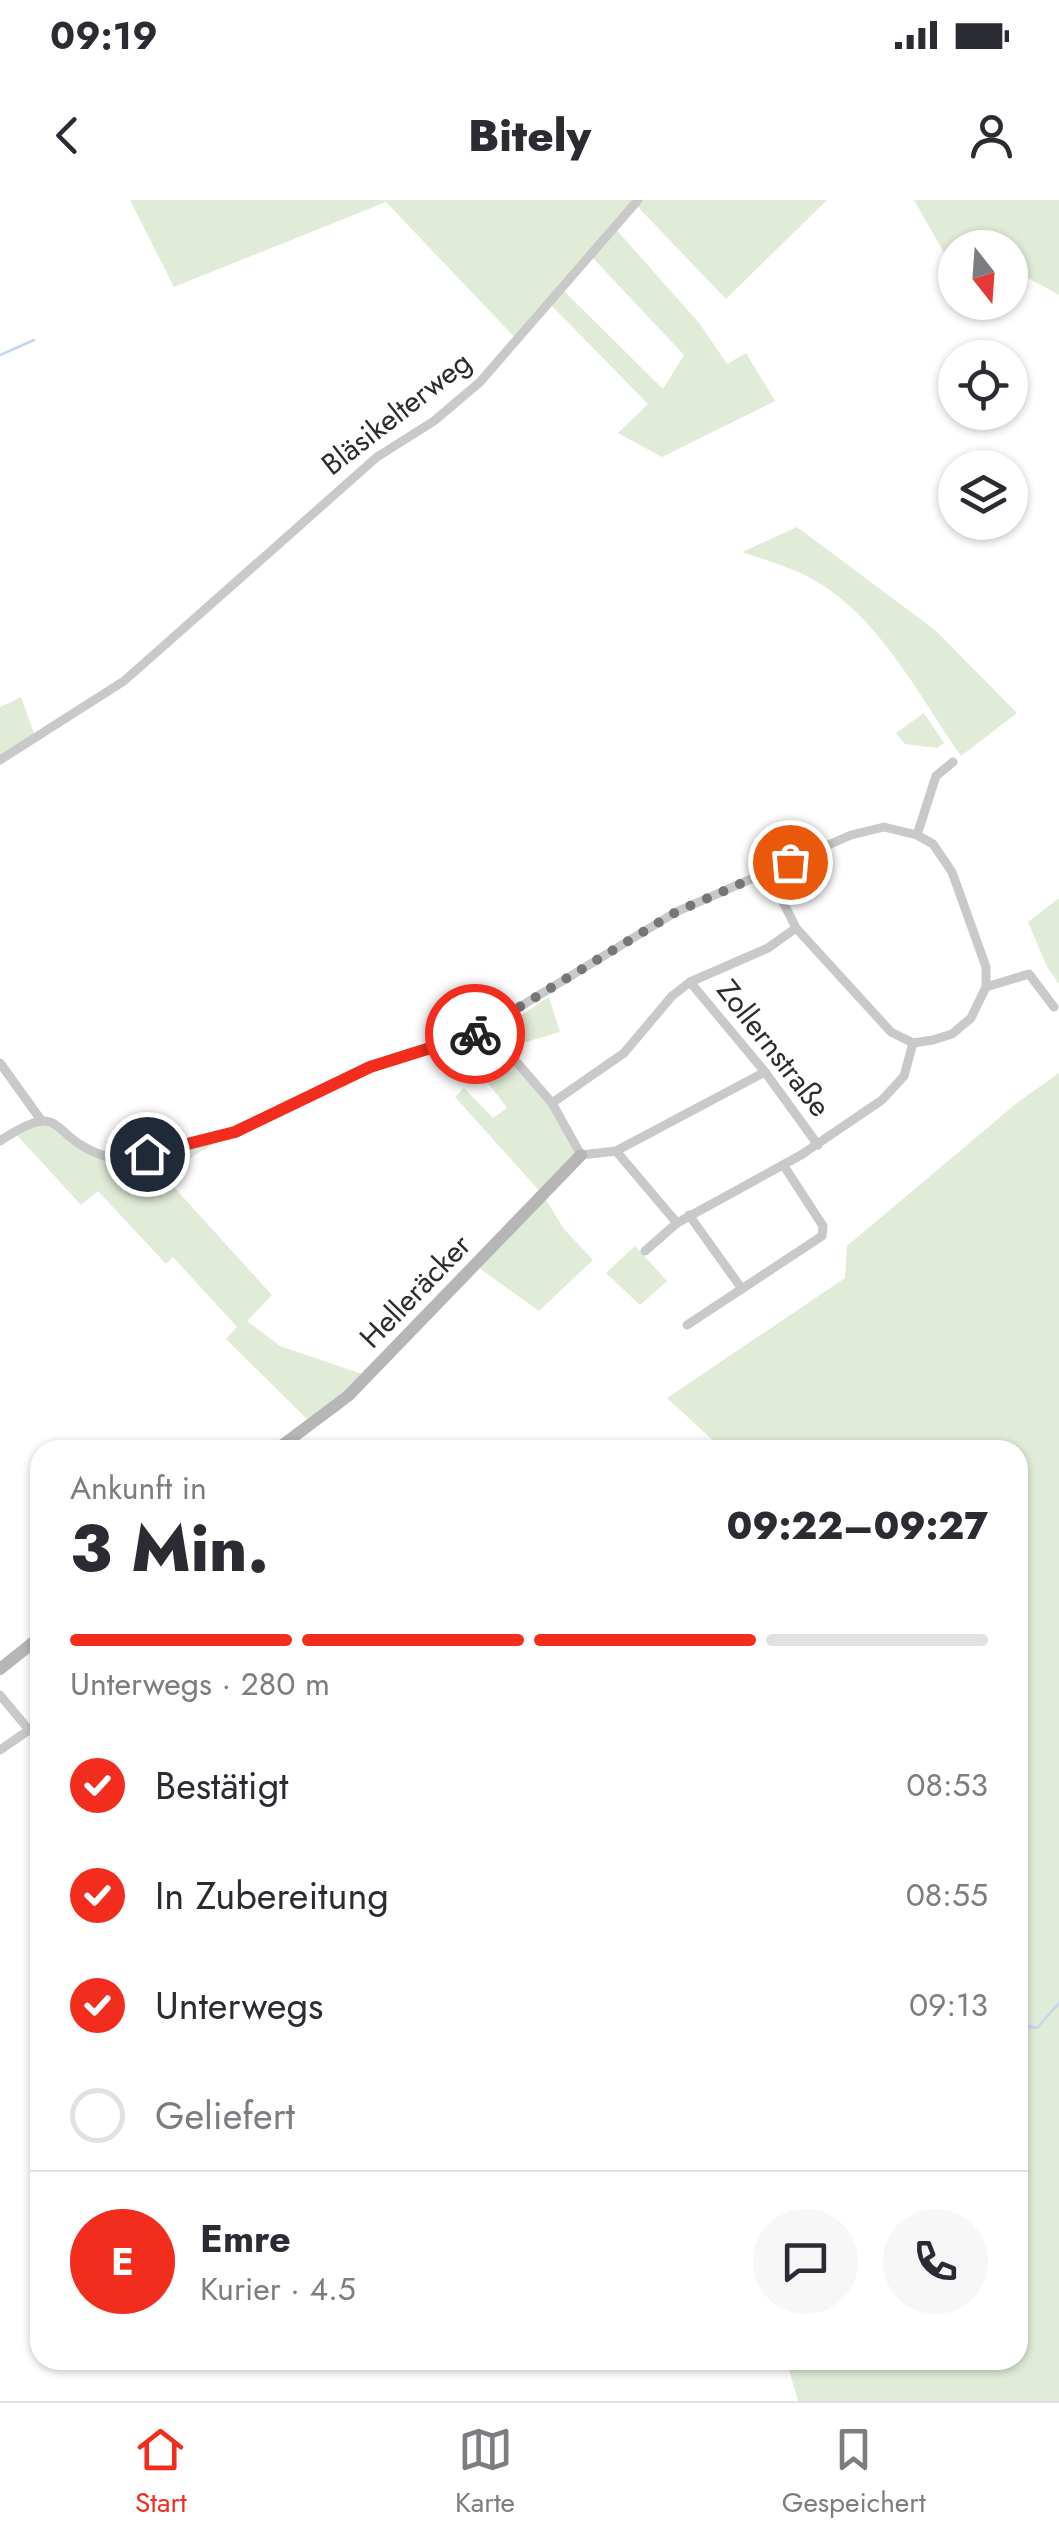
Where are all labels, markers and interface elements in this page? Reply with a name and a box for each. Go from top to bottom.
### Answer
text: 09:19 [50,8,158,63]
text: Bitely [468,103,591,168]
icon: back [40,108,95,163]
icon: person [964,108,1019,163]
north arrow [938,230,1028,320]
map controls [938,230,1028,540]
button: locate [938,340,1028,430]
street label: Bläsikelterweg [312,341,480,485]
button: layers [938,450,1028,540]
pin [748,820,833,905]
icon: bag [763,835,818,890]
street label: Zollernstraße [707,970,841,1126]
courier [425,984,525,1084]
icon: bike [448,1007,503,1062]
pin [105,1112,190,1197]
icon: home [120,1127,175,1182]
street label: Helleräcker [350,1224,481,1358]
text: Ankunft in [70,1465,207,1511]
text: 09:22–09:27 [726,1498,988,1553]
text: 3 Min. [70,1501,269,1595]
text: Unterwegs · 280 m [70,1661,330,1707]
icon: check [70,1758,125,1813]
text: Bestätigt [155,1758,288,1813]
text: 08:53 [906,1762,988,1808]
icon: check [70,1868,125,1923]
text: In Zubereitung [155,1868,389,1923]
text: 08:55 [906,1872,988,1918]
icon: check [70,1978,125,2033]
text: Unterwegs [155,1978,323,2033]
text: 09:13 [909,1982,988,2028]
text: Geliefert [155,2088,295,2143]
button: chat [753,2209,858,2314]
button: phone [883,2209,988,2314]
text: Emre [200,2211,291,2266]
text: E [111,2234,134,2289]
text: Kurier · 4.5 [200,2266,356,2312]
tab: Start [133,2422,188,2523]
tab: Karte [455,2422,515,2523]
tab: Gespeichert [782,2422,926,2523]

